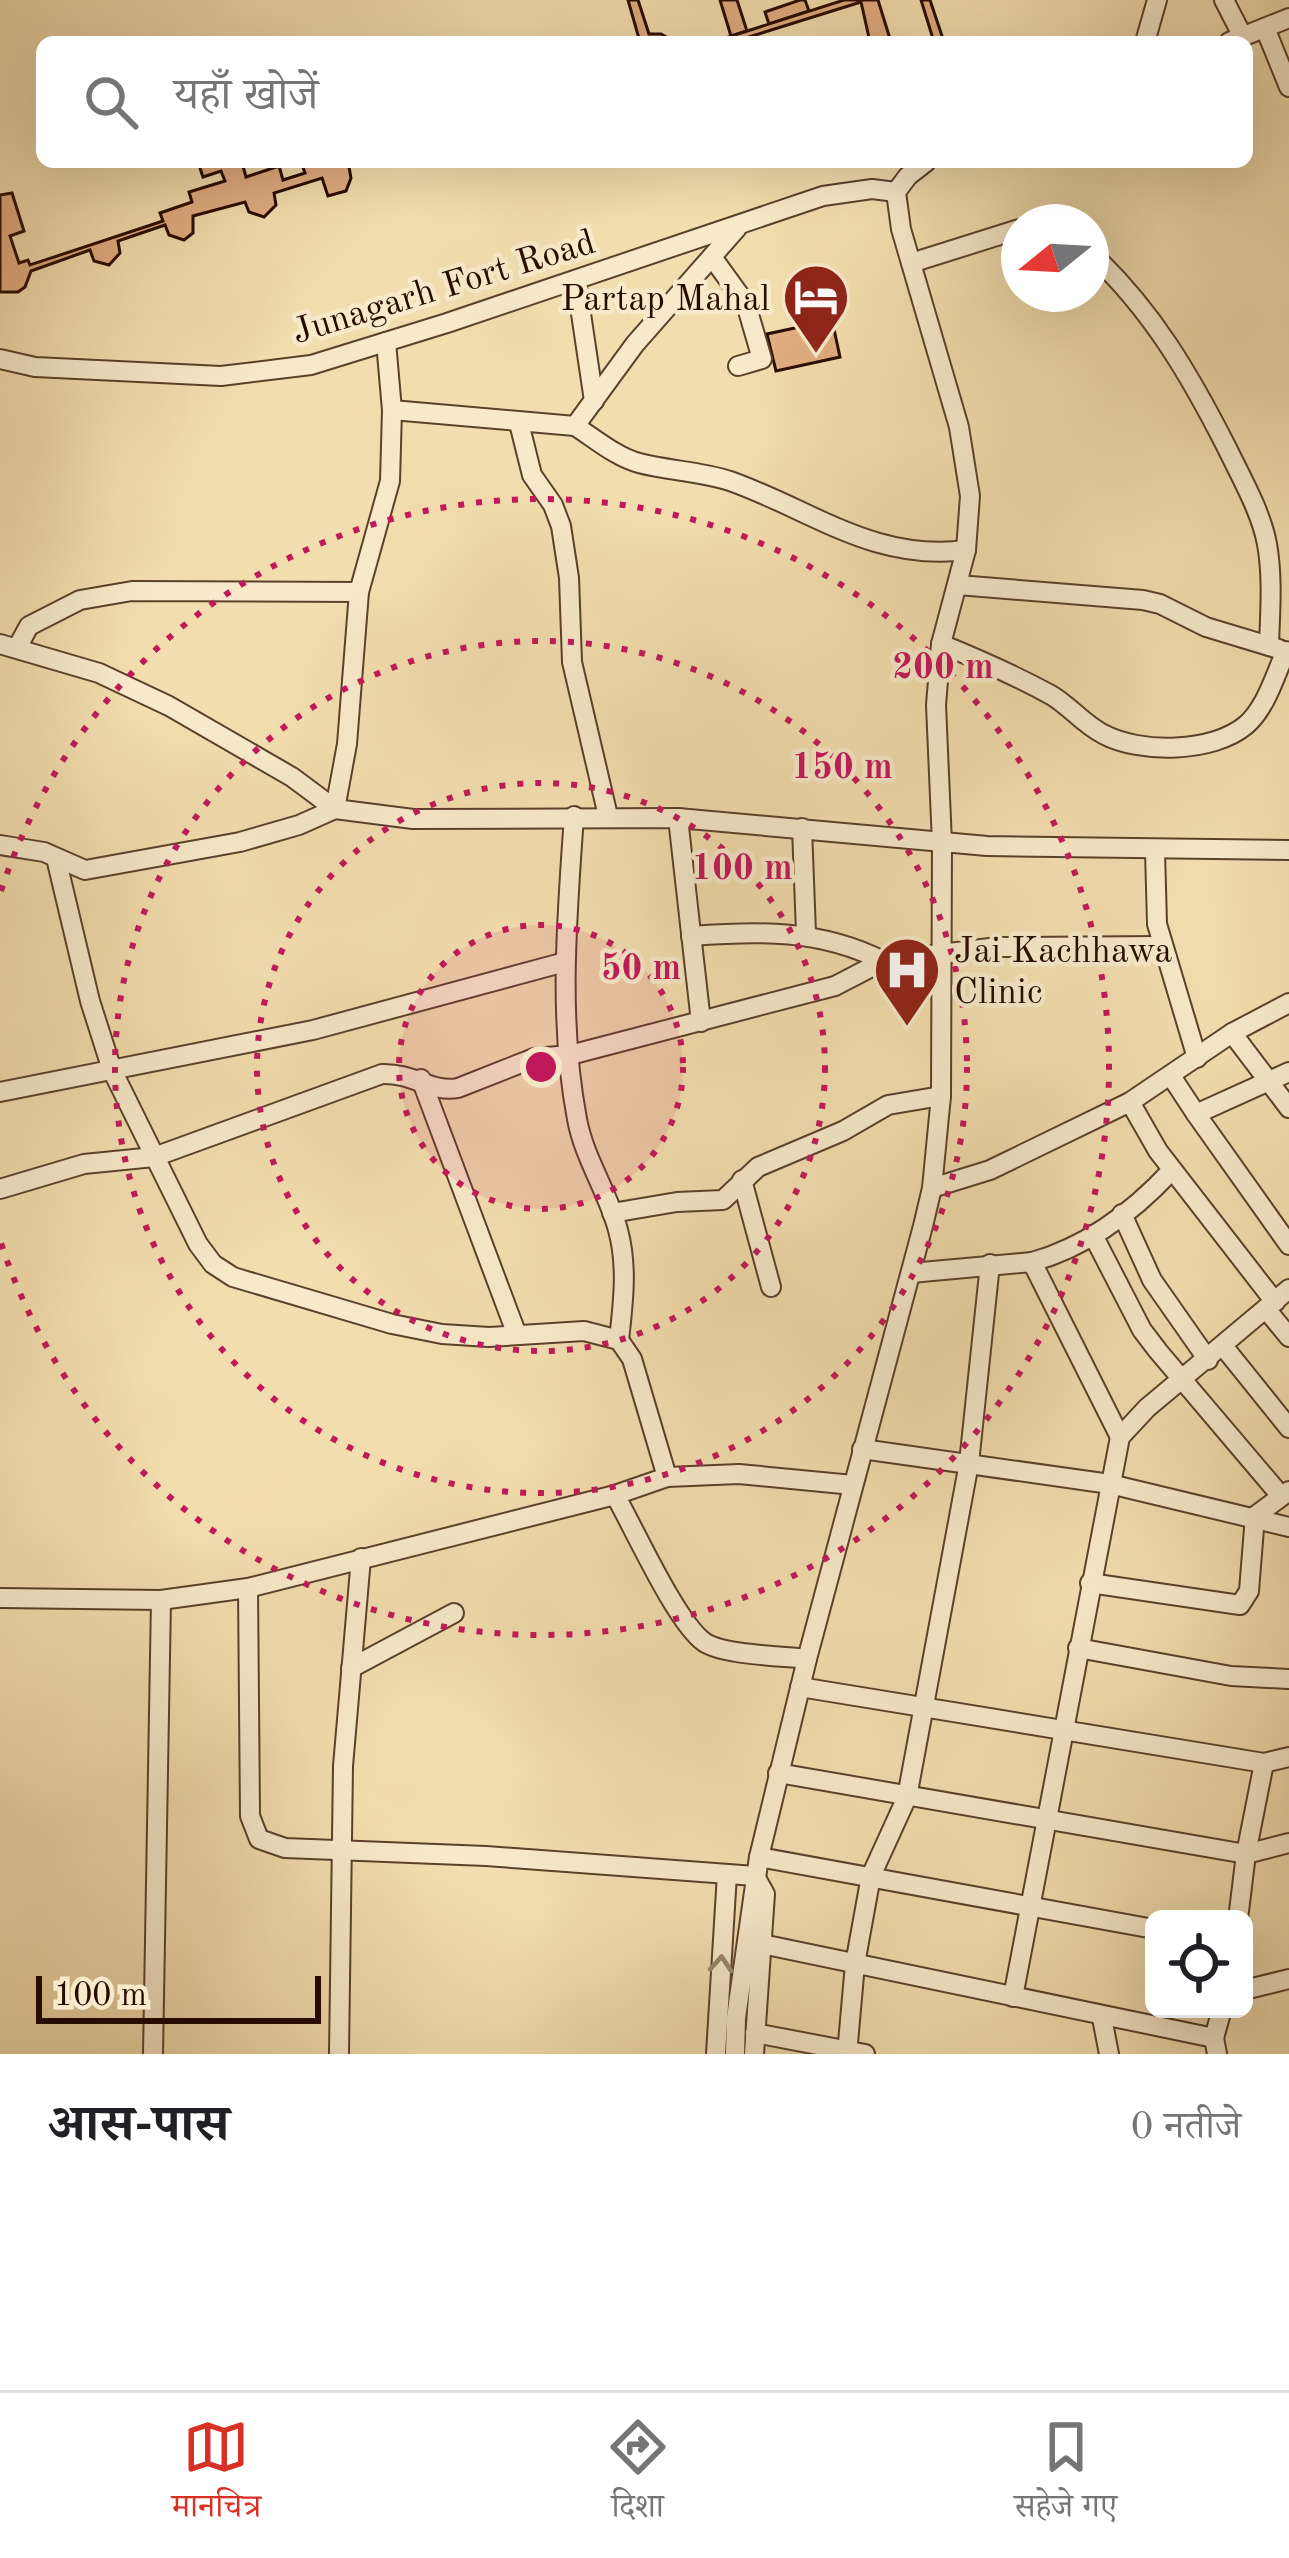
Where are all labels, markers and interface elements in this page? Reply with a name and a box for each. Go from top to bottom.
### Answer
search box [36,36,1253,168]
icon: search [78,69,144,135]
text: यहाँ खोजें [174,75,318,120]
north arrow [1001,204,1109,312]
street label: Junagarh Fort Road [288,226,600,352]
hotel icon: Partap Mahal [781,262,851,356]
place label: Partap Mahal [560,283,770,319]
text: 200 m [892,651,994,687]
text: 150 m [791,751,893,787]
text: 100 m [691,852,793,888]
hospital icon: Jai Kachhawa Clinic [872,935,942,1029]
place label: Jai Kachhawa Clinic [954,935,1173,1012]
text: 50 m [601,952,681,988]
centre of rings [520,1046,562,1088]
map controls [1145,1910,1253,2018]
button: locate [1145,1910,1253,2018]
one-way arrow [707,1954,733,1973]
scale bar [36,1970,321,2023]
text: 100 m [54,1980,147,2013]
text: आस-पास [48,2101,229,2152]
text: 0 नतीजे [1131,2108,1241,2147]
tab: मानचित्र [172,2414,261,2538]
tab: दिशा [605,2414,671,2538]
tab: सहेजे गए [1014,2414,1117,2538]

